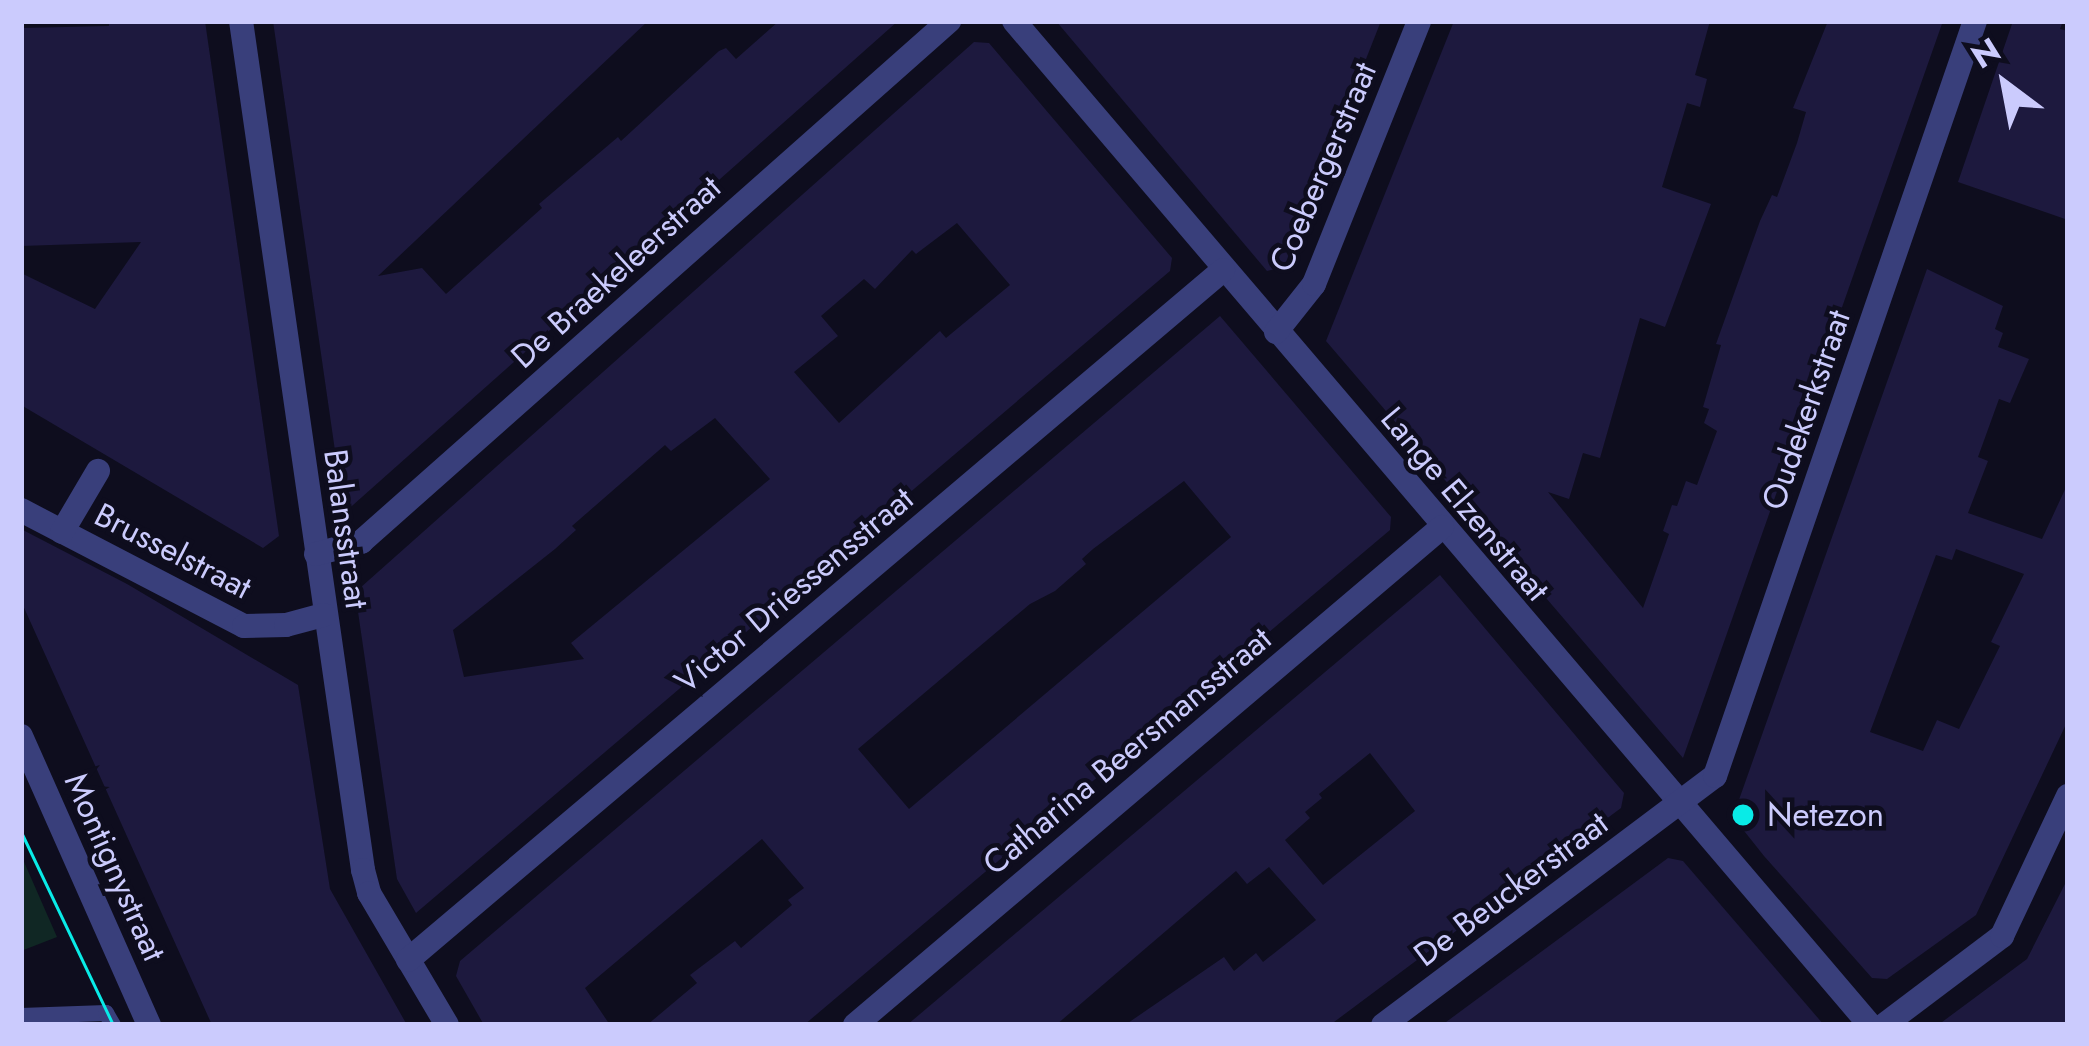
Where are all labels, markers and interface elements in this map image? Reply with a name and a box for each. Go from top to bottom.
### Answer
north arrow [1945,24,2065,144]
text: N [1962,26,2009,80]
street label: Coebergerstraat [1261,56,1385,278]
street label: De Braekeleerstraat [503,168,729,376]
street label: Oudekerkstraat [1753,305,1859,515]
street label: Lange Elzenstraat [1372,399,1558,609]
street label: Balansstraat [315,447,377,611]
street label: Victor Driessensstraat [667,479,921,701]
street label: Brusselstraat [88,495,258,607]
street label: Catharina Beersmansstraat [975,619,1279,883]
street label: Montignystraat [56,767,174,967]
place label: Netezon [1767,795,1884,835]
marker: Netezon [1730,802,1756,828]
street label: De Beuckerstraat [1406,803,1616,975]

